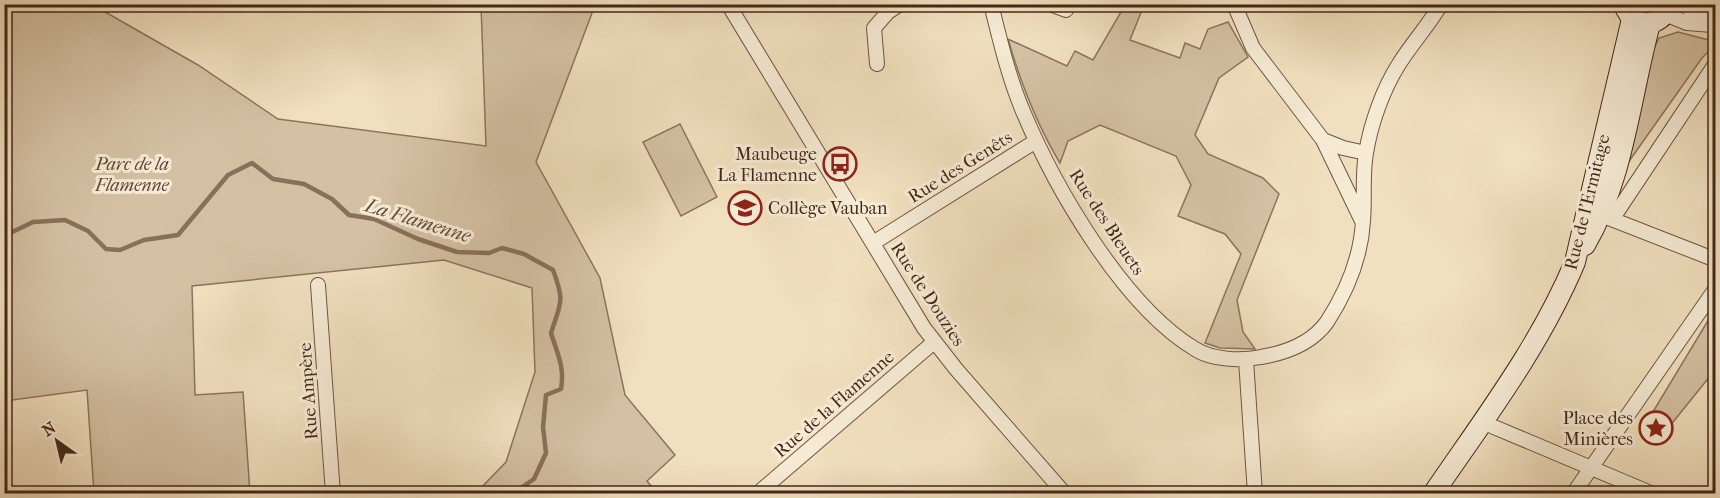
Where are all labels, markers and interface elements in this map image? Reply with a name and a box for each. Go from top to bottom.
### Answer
street label: Rue des Genêts [904,127,1017,208]
street label: Rue de l'Ermitage [1560,132,1615,272]
place label: Maubeuge La Flamenne [717,144,817,186]
bus stop icon: Maubeuge La Flamenne [822,146,858,182]
park label: Parc de la Flamenne [94,154,170,196]
street label: Rue des Bleuets [1064,165,1149,280]
school or university icon: Collège Vauban [727,190,763,226]
water label: La Flamenne [360,193,474,248]
place label: Collège Vauban [768,198,888,219]
street label: Rue de Douzies [886,238,969,351]
street label: Rue Ampère [295,342,322,440]
street label: Rue de la Flamenne [770,347,899,462]
place label: Place des Minières [1563,408,1633,450]
place icon: Place des Minières [1638,410,1674,446]
north arrow [27,411,87,471]
text: N [39,417,60,440]

